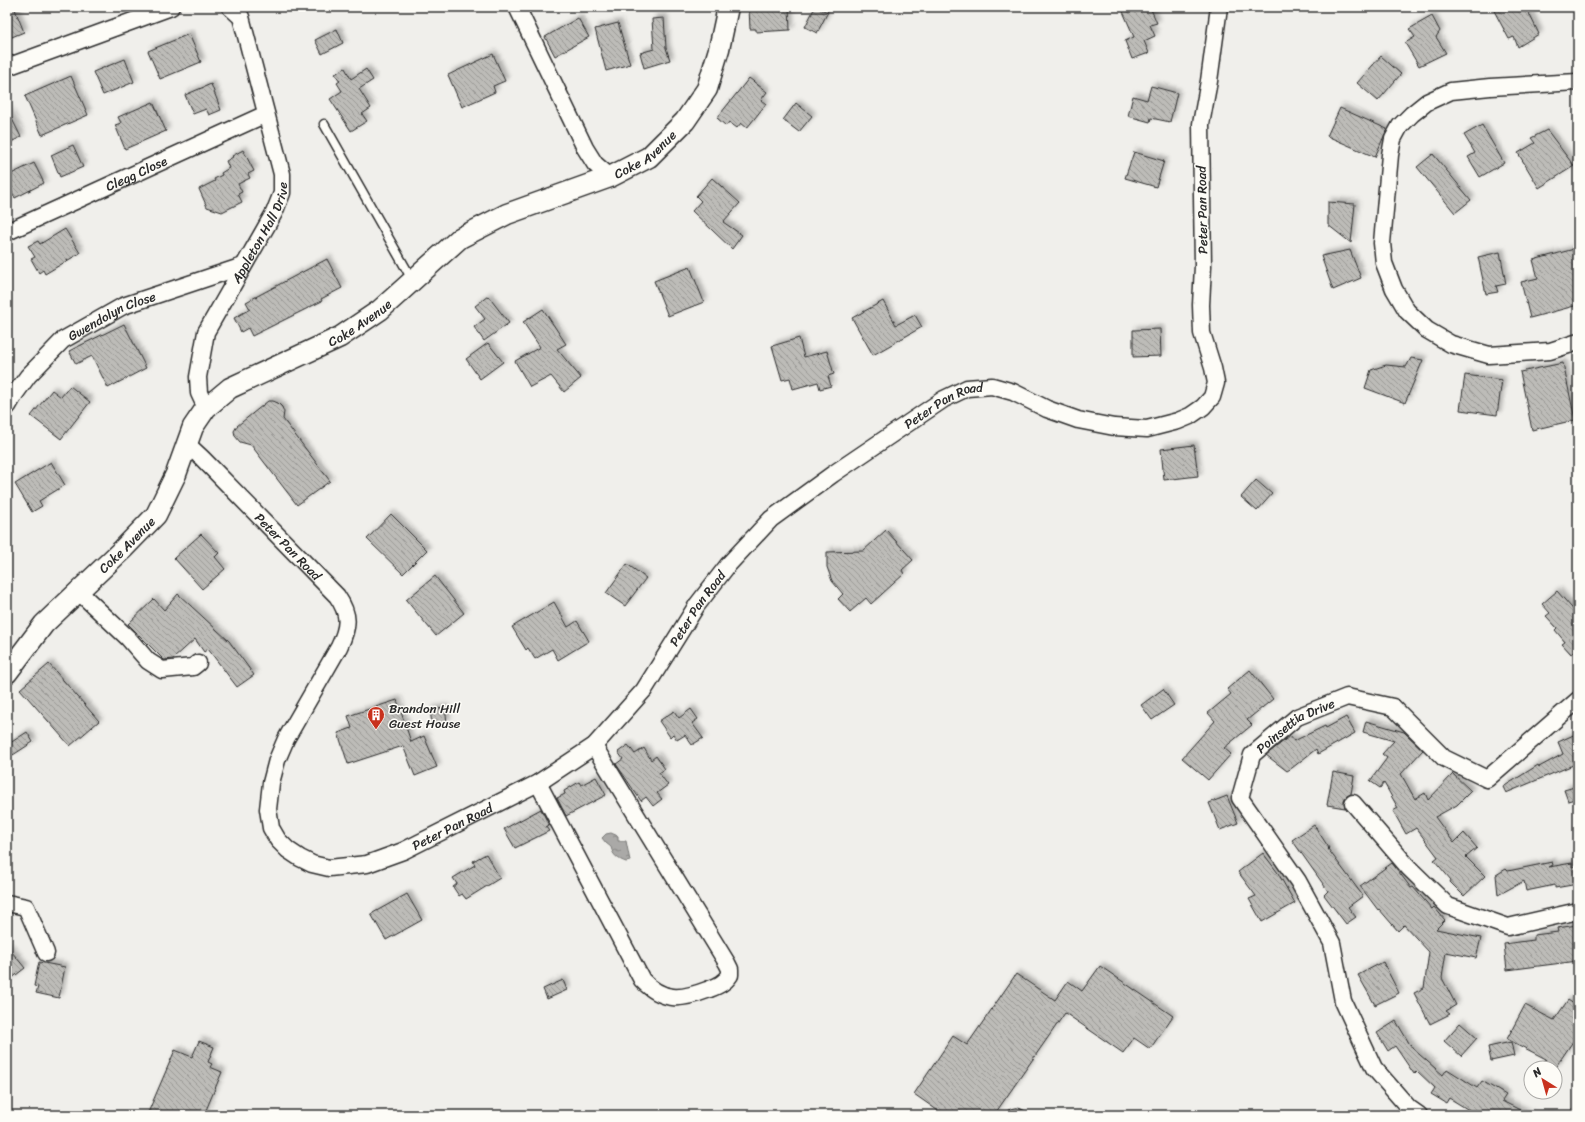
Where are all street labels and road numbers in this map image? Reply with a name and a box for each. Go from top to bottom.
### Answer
street label: Coke Avenue [610,124,682,185]
street label: Clegg Close [102,149,171,197]
street label: Peter Pan Road [1190,165,1214,254]
street label: Appleton Hall Drive [224,182,294,288]
street label: Gwendolyn Close [63,284,159,347]
street label: Coke Avenue [324,293,397,353]
street label: Peter Pan Road [899,375,985,435]
street label: Peter Pan Road [249,507,328,587]
street label: Coke Avenue [93,510,161,579]
street label: Peter Pan Road [663,564,732,651]
street label: Poinsettia Drive [1250,691,1339,759]
street label: Peter Pan Road [408,796,498,856]

